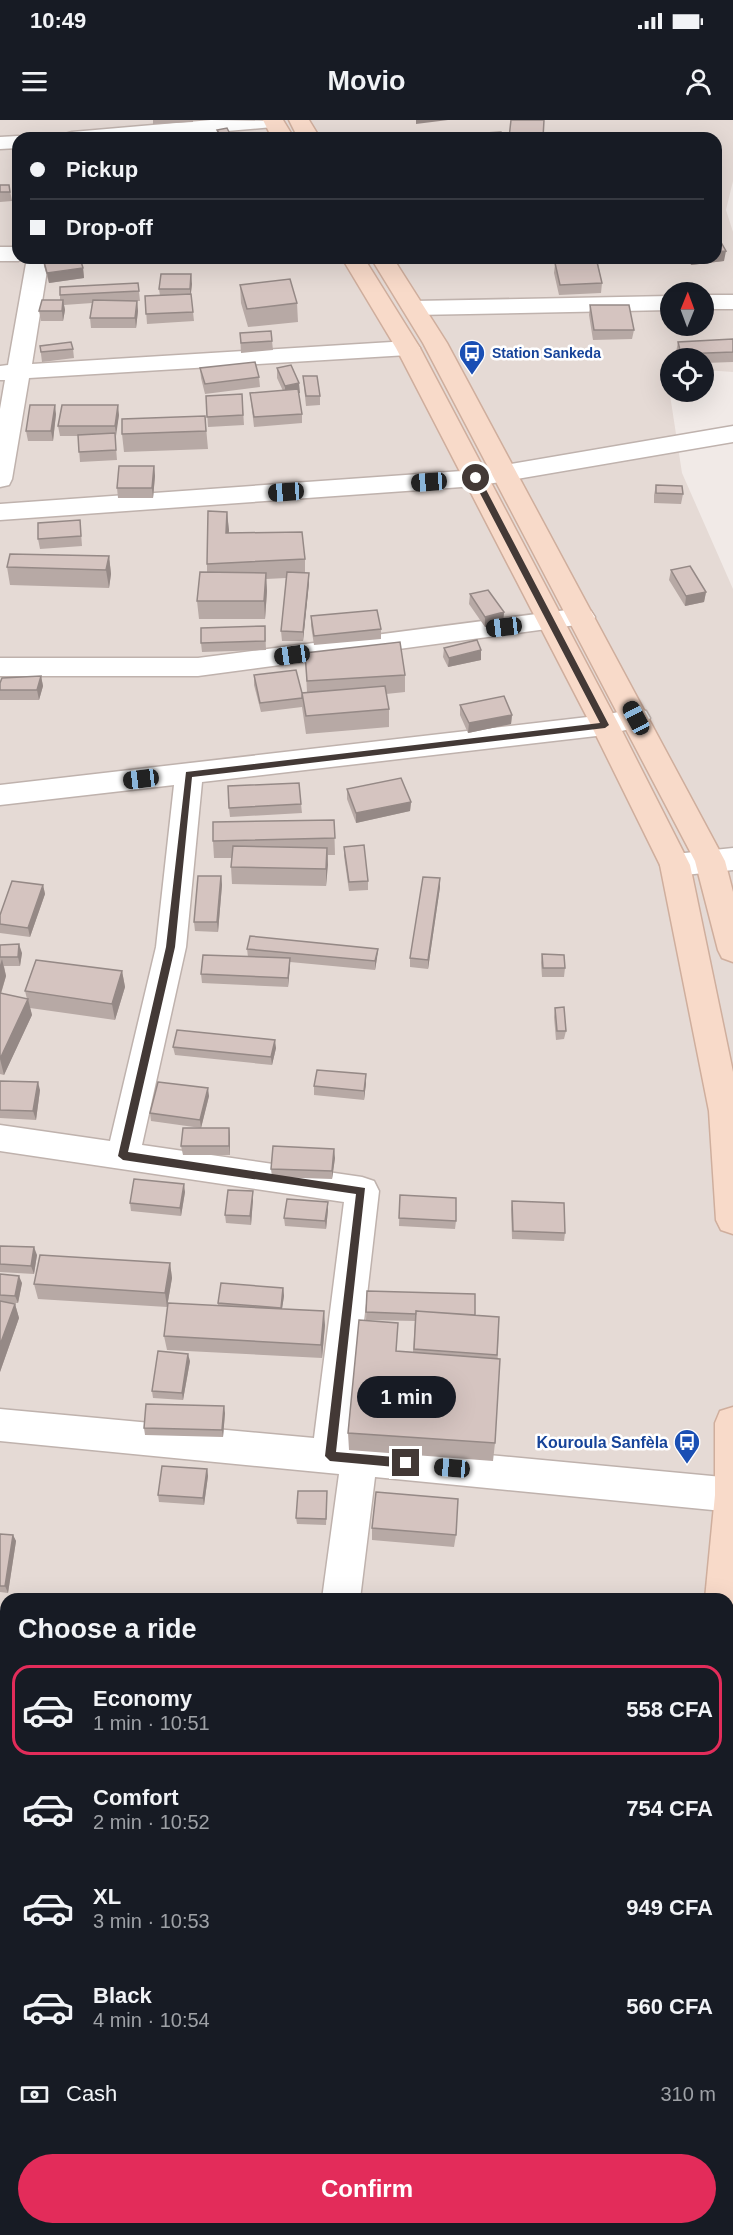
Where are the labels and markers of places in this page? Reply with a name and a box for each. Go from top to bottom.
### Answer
bus stop icon: Station Sankeda [457,338,487,376]
place label: Station Sankeda [492,345,601,361]
bus stop icon: Kouroula Sanfèla [672,1427,702,1465]
place label: Kouroula Sanfèla [536,1434,668,1451]

